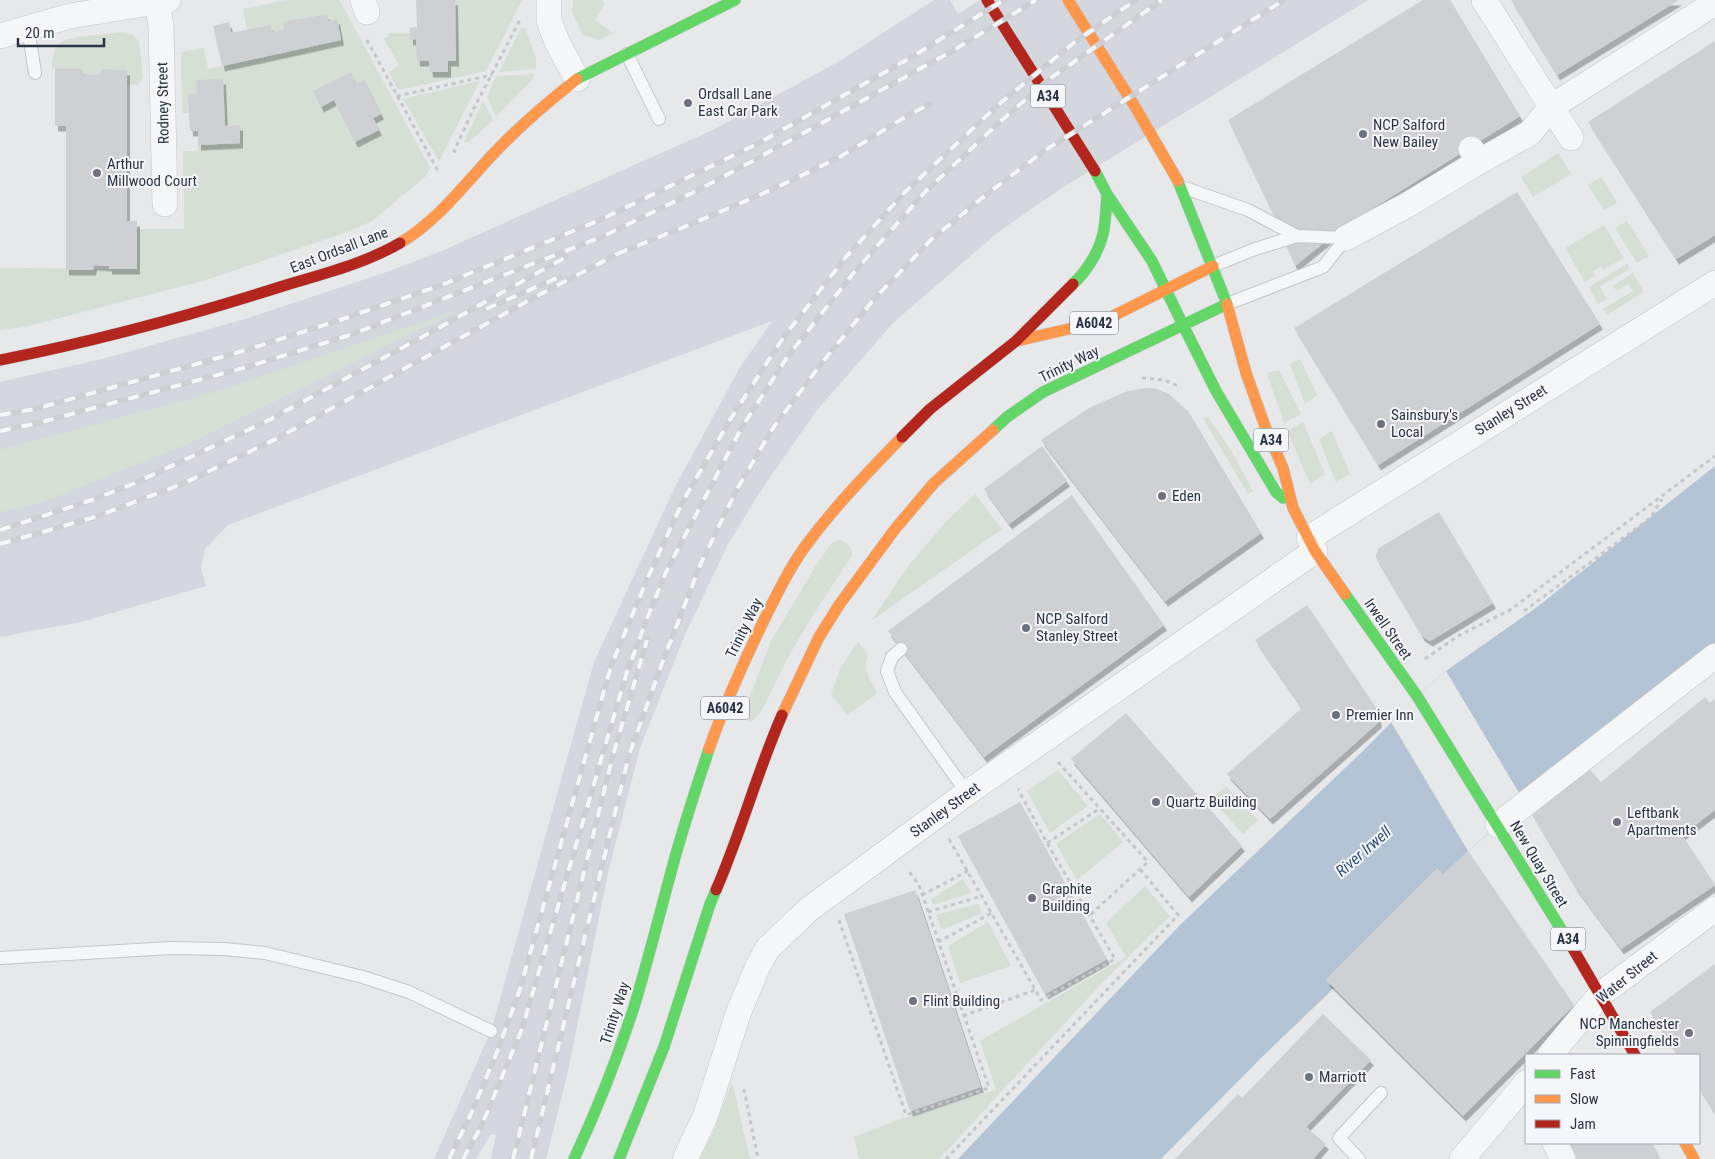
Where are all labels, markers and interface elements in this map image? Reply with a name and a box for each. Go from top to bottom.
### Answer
scale bar [18,15,104,47]
text: 20 m [25,24,55,42]
street label: Rodney Street [153,62,173,144]
road number: A34 [1030,84,1066,108]
place label: Ordsall Lane East Car Park [698,85,778,120]
marker: Ordsall Lane East Car Park [682,97,694,109]
place label: NCP Salford New Bailey [1373,116,1445,151]
marker: NCP Salford New Bailey [1357,128,1369,140]
place label: Arthur Millwood Court [107,155,197,190]
marker: Arthur Millwood Court [91,167,103,179]
street label: East Ordsall Lane [288,223,390,277]
road number: A6042 [1070,312,1118,334]
street label: Trinity Way [1036,342,1102,386]
street label: Stanley Street [1472,381,1550,439]
place label: Sainsbury's Local [1391,406,1458,441]
marker: Sainsbury's Local [1375,418,1387,430]
road number: A34 [1254,428,1288,452]
place label: Eden [1172,487,1201,505]
marker: Eden [1156,490,1168,502]
street label: Trinity Way [722,595,766,661]
street label: Irwell Street [1360,595,1416,663]
place label: NCP Salford Stanley Street [1036,610,1118,645]
marker: NCP Salford Stanley Street [1020,622,1032,634]
road number: A6042 [701,696,749,720]
place label: Premier Inn [1346,706,1414,724]
marker: Premier Inn [1330,709,1342,721]
street label: Stanley Street [907,779,983,841]
place label: Quartz Building [1166,793,1257,811]
marker: Quartz Building [1150,796,1162,808]
place label: Leftbank Apartments [1627,804,1697,839]
marker: Leftbank Apartments [1611,816,1623,828]
street label: New Quay Street [1506,817,1572,911]
water label: River Irwell [1332,822,1395,881]
place label: Graphite Building [1042,880,1092,915]
marker: Graphite Building [1026,892,1038,904]
road number: A34 [1550,928,1586,951]
street label: Water Street [1593,947,1661,1007]
street label: Trinity Way [596,979,634,1047]
place label: Flint Building [923,992,1000,1010]
marker: Flint Building [907,995,919,1007]
place label: NCP Manchester Spinningfields [1580,1015,1679,1050]
marker: NCP Manchester Spinningfields [1683,1027,1695,1039]
legend [1525,1054,1700,1144]
text: Fast [1570,1065,1595,1083]
place label: Marriott [1319,1068,1367,1086]
marker: Marriott [1303,1071,1315,1083]
text: Slow [1570,1090,1599,1108]
text: Jam [1570,1115,1596,1133]

